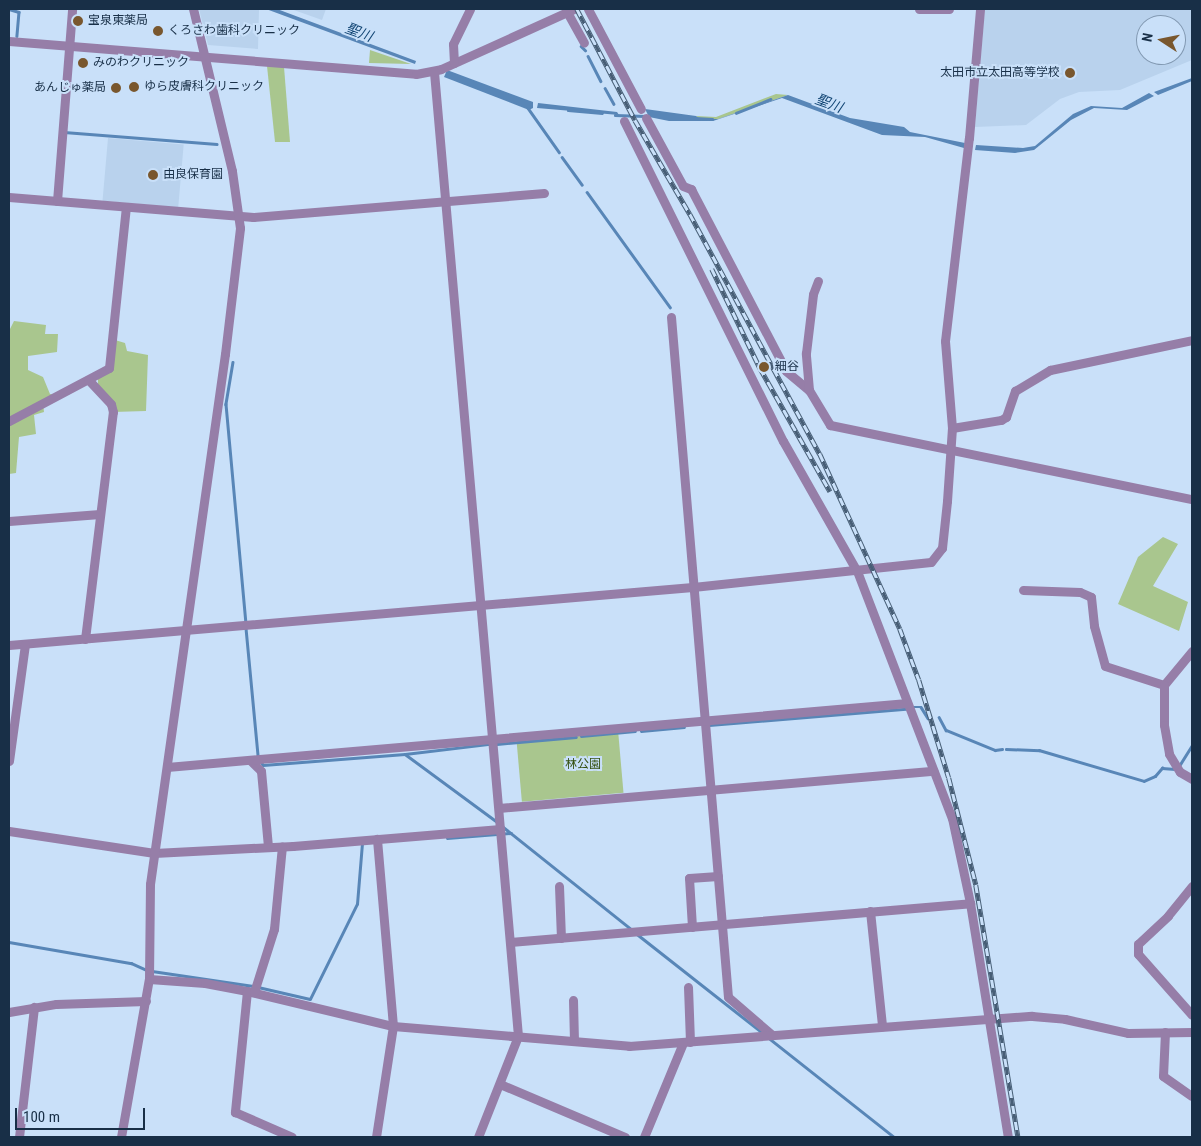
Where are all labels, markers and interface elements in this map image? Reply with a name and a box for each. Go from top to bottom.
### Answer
place label: 宝泉東薬局 [88,14,148,28]
marker: 宝泉東薬局 [72,15,84,27]
north arrow [1136,15,1186,65]
water label: 聖川 [343,19,375,45]
place label: くろさわ歯科クリニック [168,24,300,38]
marker: くろさわ歯科クリニック [152,25,164,37]
text: N [1139,32,1156,43]
place label: みのわクリニック [93,56,189,70]
marker: みのわクリニック [77,57,89,69]
place label: 太田市立太田高等学校 [940,66,1060,80]
marker: 太田市立太田高等学校 [1064,67,1076,79]
place label: ゆら皮膚科クリニック [144,80,264,94]
place label: あんじゅ薬局 [34,81,106,95]
marker: ゆら皮膚科クリニック [128,81,140,93]
marker: あんじゅ薬局 [110,82,122,94]
water label: 聖川 [813,90,845,116]
place label: 由良保育園 [163,168,223,182]
marker: 由良保育園 [147,169,159,181]
marker: 細谷 [757,360,771,374]
place label: 細谷 [775,360,799,374]
park label: 林公園 [565,758,601,772]
scale bar [18,1098,148,1130]
text: 100 m [23,1108,60,1126]

